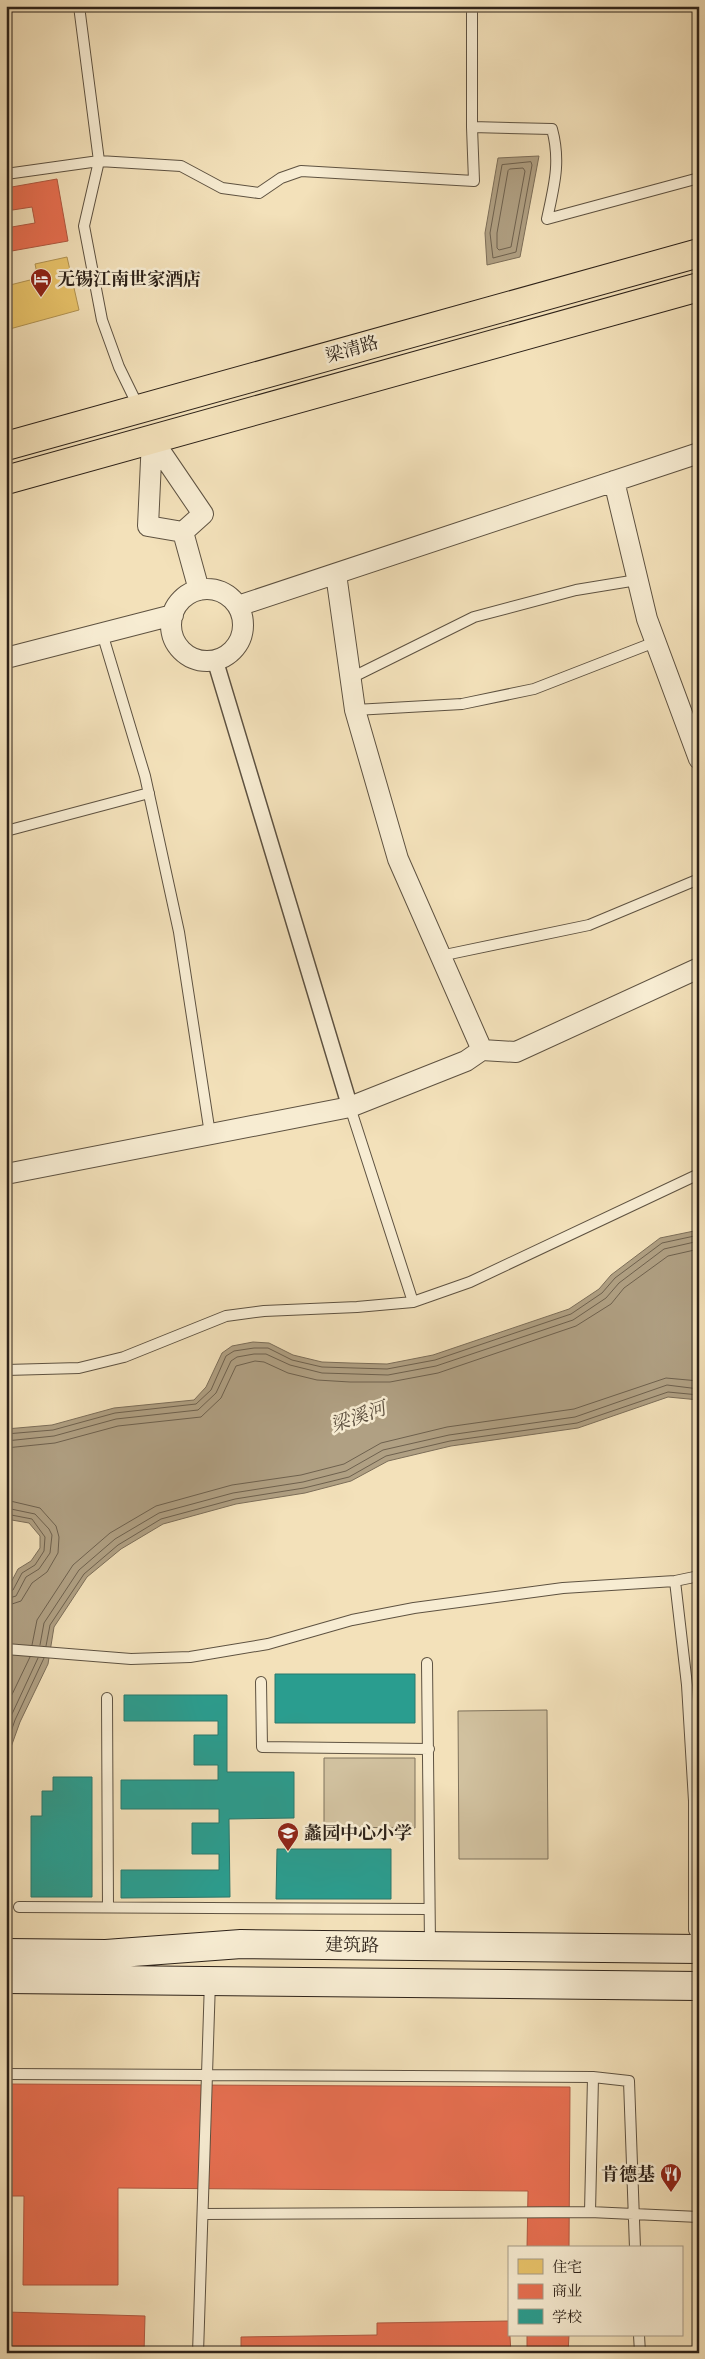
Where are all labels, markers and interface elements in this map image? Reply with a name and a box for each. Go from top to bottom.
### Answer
hotel icon: 无锡江南世家酒店 [29,267,53,298]
place label: 无锡江南世家酒店 [57,269,201,290]
street label: 梁清路 [323,332,381,367]
water label: 梁溪河 [328,1396,392,1437]
school or university icon: 蠡园中心小学 [276,1821,300,1852]
place label: 蠡园中心小学 [304,1823,412,1844]
street label: 建筑路 [325,1935,379,1956]
restaurant icon: 肯德基 [659,2162,683,2193]
place label: 肯德基 [601,2164,655,2185]
legend [508,2246,682,2336]
text: 住宅 [552,2258,582,2276]
text: 商业 [552,2282,582,2300]
text: 学校 [552,2308,582,2326]

